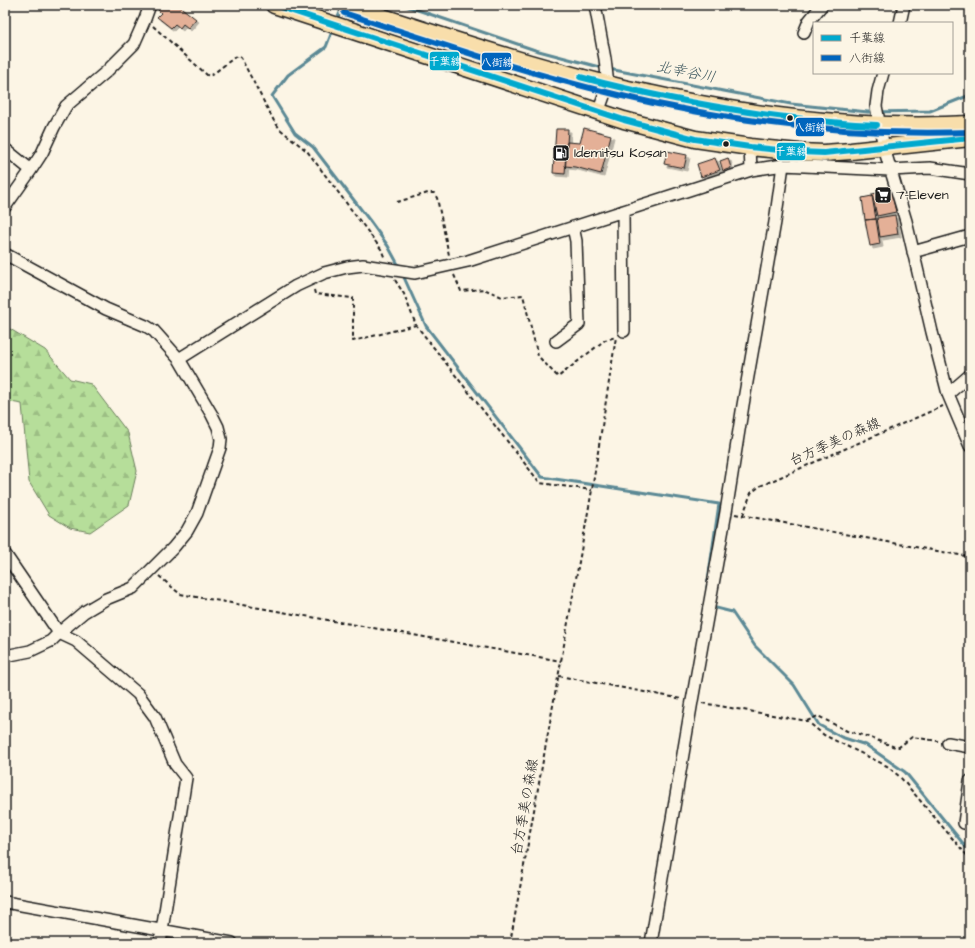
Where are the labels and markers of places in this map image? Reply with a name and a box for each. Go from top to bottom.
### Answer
unlabelled marker [785,113,795,123]
unlabelled marker [721,139,731,149]
fuel station icon: Idemitsu Kosan [551,143,571,163]
place label: Idemitsu Kosan [574,143,667,163]
supermarket icon: 7-Eleven [873,185,893,205]
place label: 7-Eleven [896,185,949,205]

